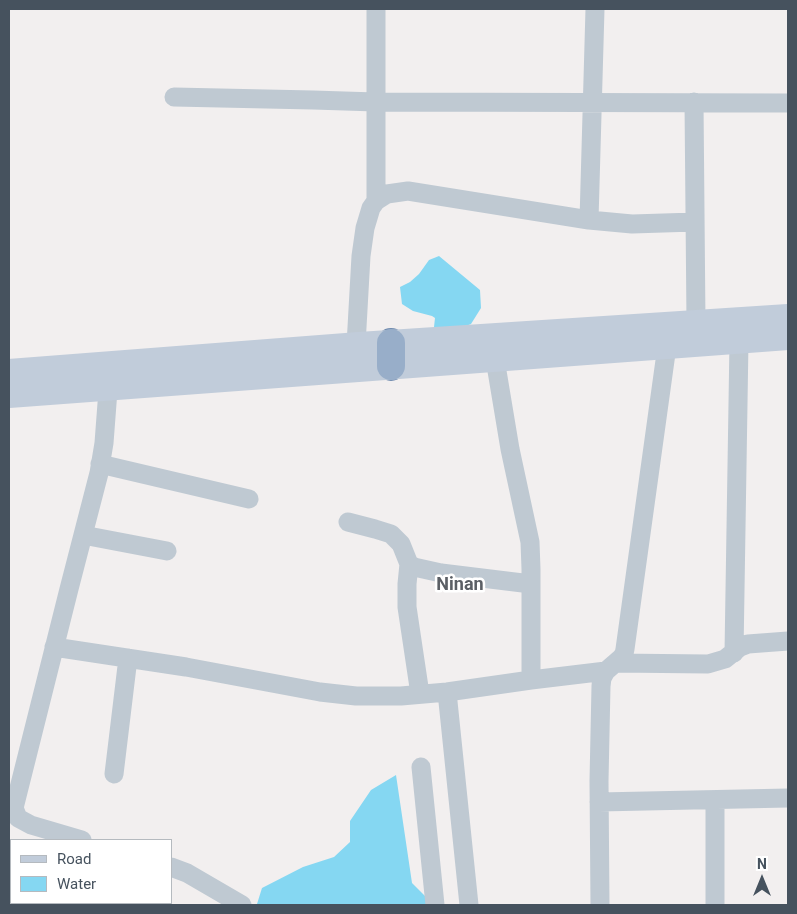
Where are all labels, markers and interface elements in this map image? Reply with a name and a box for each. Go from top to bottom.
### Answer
district label: Ninan [436,574,484,596]
legend [10,839,172,904]
text: Road [57,850,91,868]
north arrow [737,854,787,904]
text: N [757,856,767,872]
text: Water [57,875,96,893]

